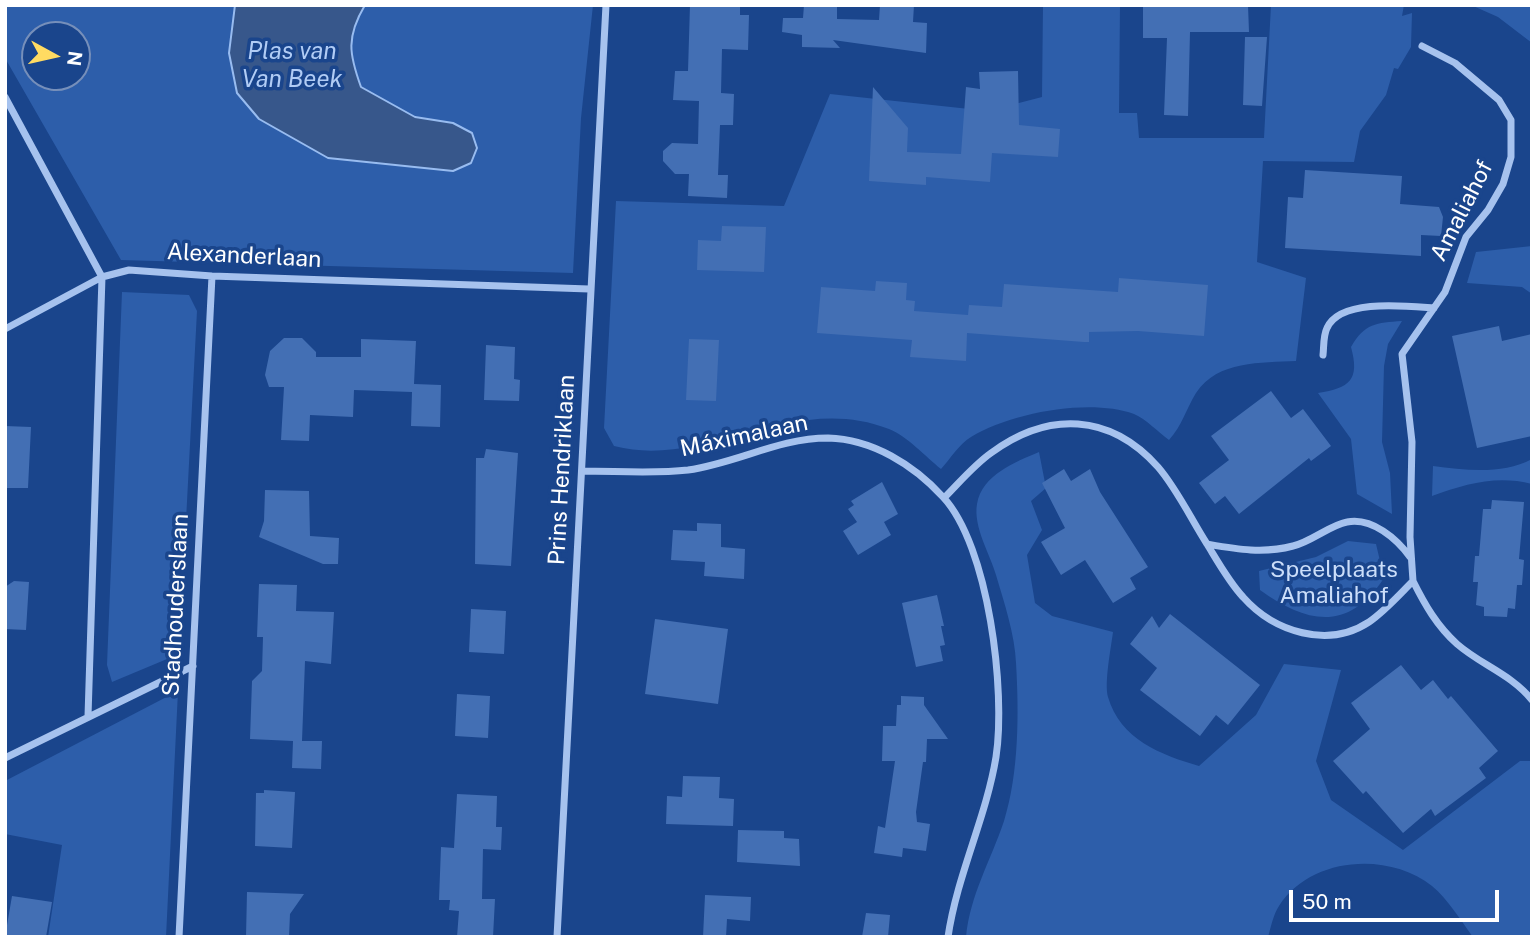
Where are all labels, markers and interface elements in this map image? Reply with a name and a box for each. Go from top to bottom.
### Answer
north arrow [21,21,91,91]
water label: Plas van Van Beek [242,38,342,94]
text: N [63,50,87,68]
street label: Amaliahof [1425,156,1499,266]
street label: Alexanderlaan [166,238,322,274]
street label: Prins Hendriklaan [543,374,581,566]
street label: Máximalaan [678,409,810,463]
street label: Stadhouderslaan [157,513,195,697]
park label: Speelplaats Amaliahof [1270,556,1398,610]
scale bar [1292,876,1502,920]
text: 50 m [1302,889,1352,914]

